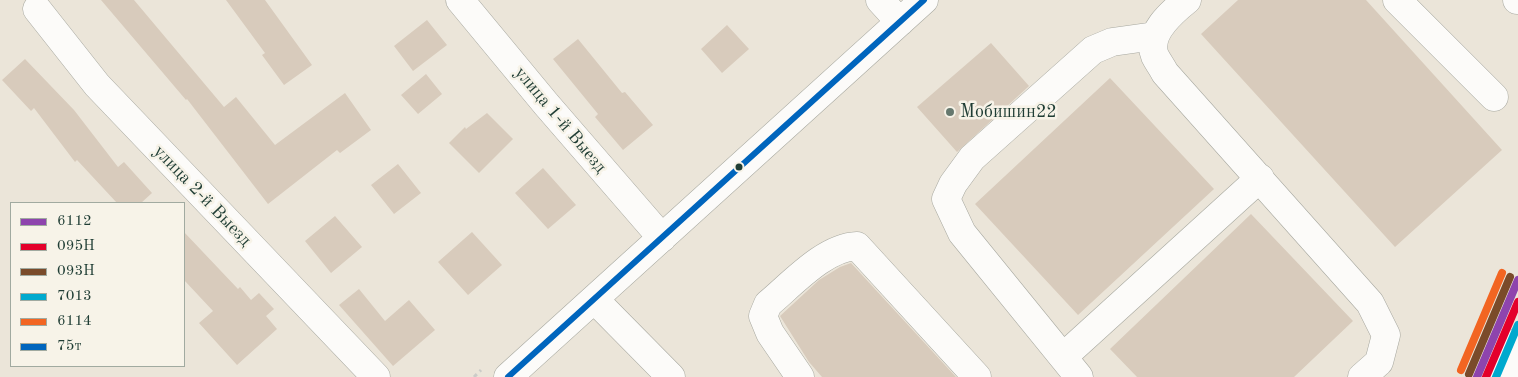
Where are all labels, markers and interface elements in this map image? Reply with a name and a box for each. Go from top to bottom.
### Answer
street label: улица 1-й Выезд [509,62,611,178]
place label: Мобишин22 [960,101,1057,123]
marker: Мобишин22 [944,106,956,118]
street label: улица 2-й Выезд [148,141,256,251]
unlabelled marker [734,162,744,172]
legend [10,202,185,367]
text: 6112 [57,214,92,229]
text: 095Н [57,239,95,254]
text: 093Н [57,264,95,279]
text: 7013 [57,289,92,304]
text: 6114 [57,314,92,329]
text: 75т [57,339,81,354]

